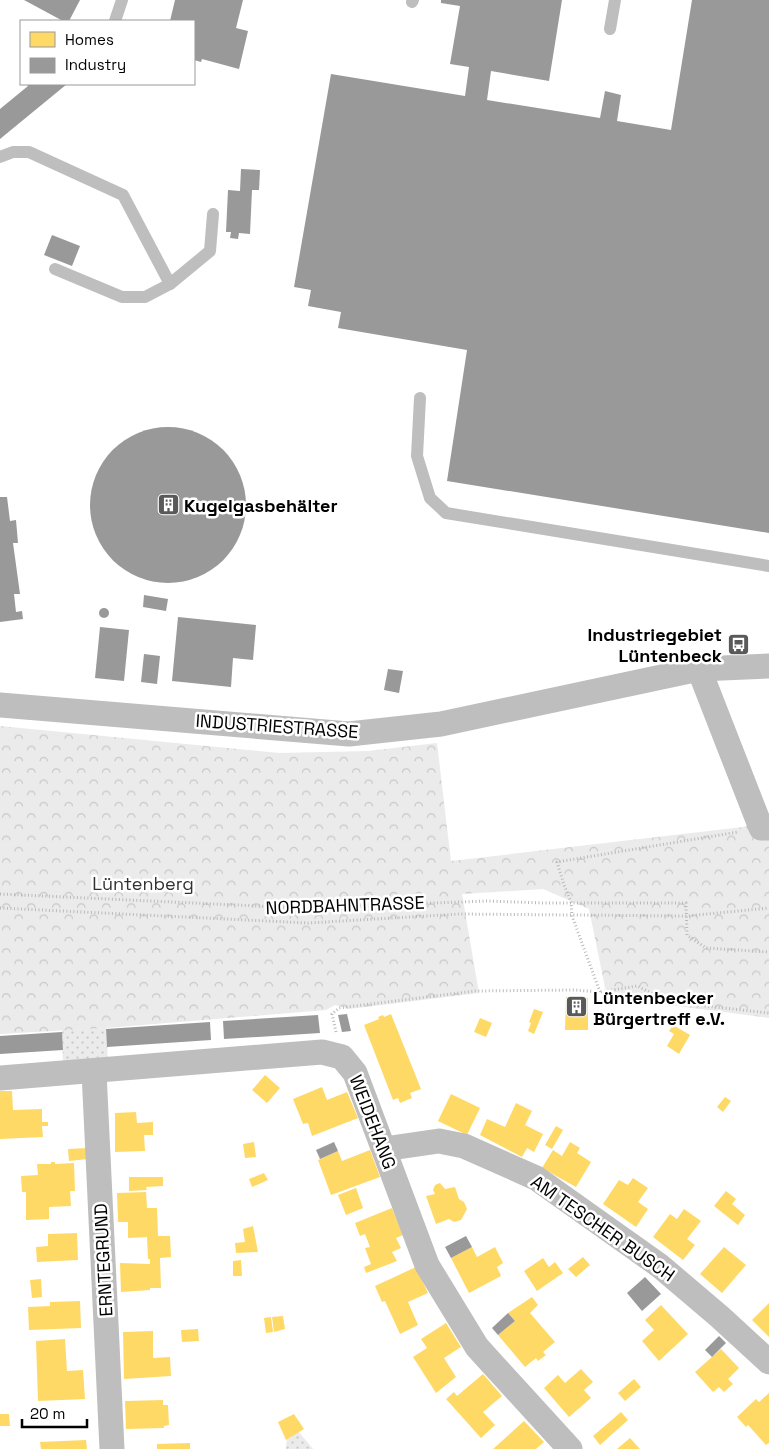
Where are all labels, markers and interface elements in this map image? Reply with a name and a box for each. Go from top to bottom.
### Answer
legend [20,20,195,85]
text: Homes [65,30,114,49]
text: Industry [65,55,126,74]
building icon: Kugelgasbehälter [156,493,180,517]
place label: Kugelgasbehälter [184,494,338,517]
place label: Industriegebiet Lüntenbeck [587,623,722,667]
bus stop icon: Industriegebiet Lüntenbeck [726,632,750,656]
street label: INDUSTRIESTRASSE [195,709,359,743]
park label: Lüntenberg [92,872,194,895]
street label: NORDBAHNTRASSE [265,891,425,919]
place label: Lüntenbecker Bürgertreff e.V. [593,986,725,1030]
building icon: Lüntenbecker Bürgertreff e.V. [565,995,589,1019]
street label: WEIDEHANG [344,1072,402,1172]
street label: AM TESCHER BUSCH [527,1170,679,1286]
street label: ERNTEGRUND [89,1203,117,1317]
scale bar [22,1396,88,1428]
text: 20 m [30,1404,65,1423]

